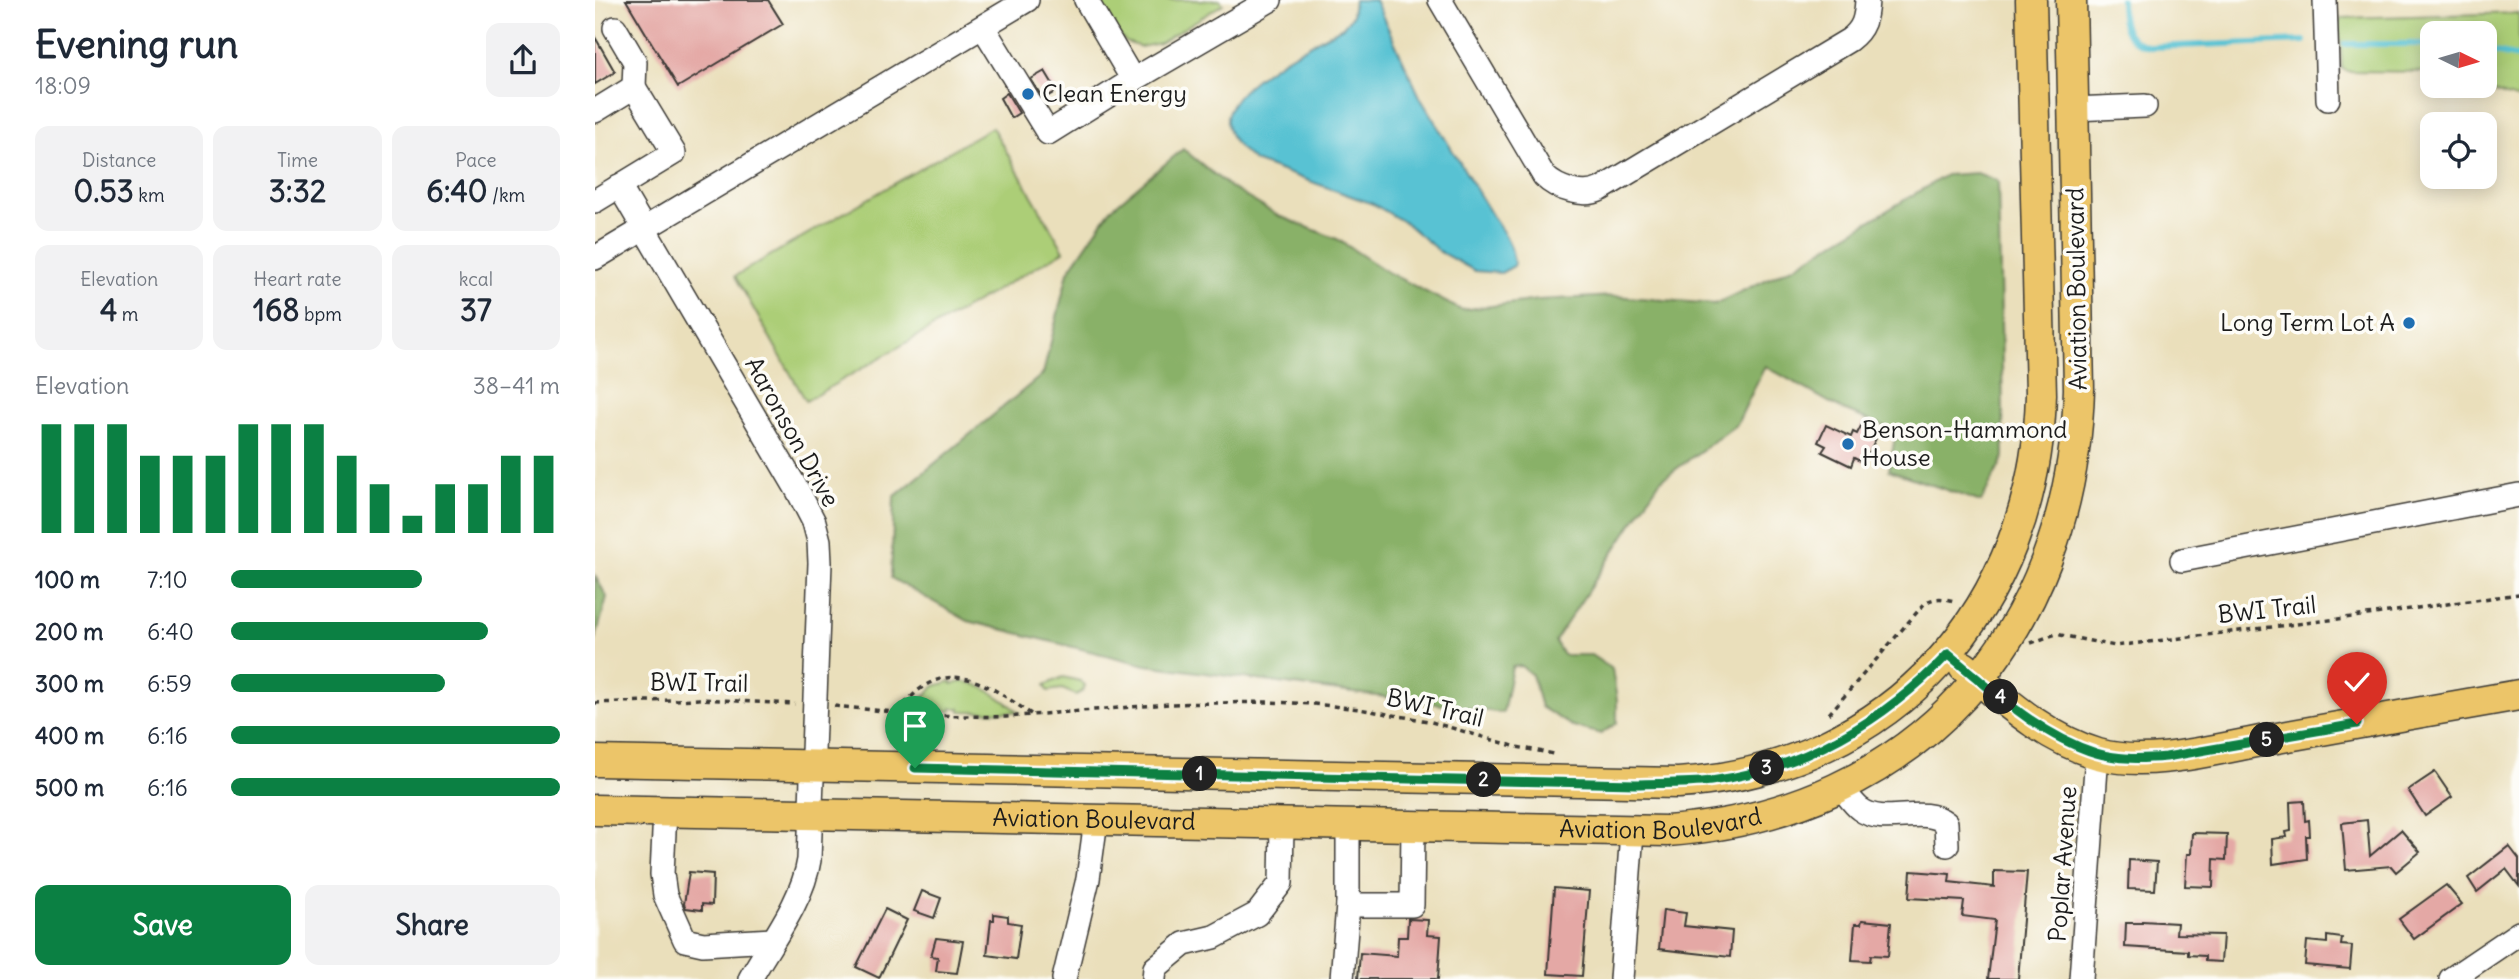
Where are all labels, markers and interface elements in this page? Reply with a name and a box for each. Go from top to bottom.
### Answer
text: Evening run [35,21,238,68]
north arrow [2420,21,2497,98]
map controls [2420,21,2497,189]
button: share [486,23,560,97]
text: 18:09 [35,71,91,100]
place label: Clean Energy [1042,78,1187,108]
marker: Clean Energy [1020,86,1036,102]
button: locate [2420,112,2497,189]
text: Distance [82,148,156,172]
text: Time [277,148,318,172]
text: Pace [455,148,496,172]
text: 0.53 [74,172,134,210]
text: 3:32 [269,172,326,210]
text: 6:40 [426,172,488,210]
text: km [134,183,165,207]
text: /km [488,183,525,207]
street label: Aviation Boulevard [2059,187,2093,391]
text: Elevation [80,267,158,291]
text: Heart rate [253,267,342,291]
text: kcal [459,267,493,291]
text: 4 [100,291,117,329]
text: 168 [253,291,299,329]
text: 37 [460,291,492,329]
text: m [117,302,138,326]
text: bpm [299,302,342,326]
place label: Long Term Lot A [2220,307,2395,337]
marker: Long Term Lot A [2401,315,2417,331]
street label: Aaronson Drive [739,351,846,512]
text: Elevation [35,371,129,400]
text: 38–41 m [473,371,560,400]
place label: Benson-Hammond House [1862,414,2067,472]
marker: Benson-Hammond House [1840,436,1856,452]
text: 100 m [35,565,100,594]
text: 7:10 [147,565,188,594]
street label: BWI Trail [2216,589,2317,629]
text: 200 m [35,617,104,646]
text: 6:40 [147,617,194,646]
pin [2327,652,2387,724]
icon: check [2338,663,2376,701]
street label: BWI Trail [650,666,749,698]
text: 300 m [35,669,104,698]
text: 6:59 [147,669,192,698]
pin: 4 [1983,680,2019,714]
street label: BWI Trail [1384,681,1487,733]
text: 4 [1995,684,2006,708]
pin [885,696,945,768]
icon: arrive [896,707,934,745]
text: 400 m [35,721,104,750]
text: 6:16 [147,721,188,750]
pin: 5 [2249,722,2285,758]
text: 5 [2261,727,2272,751]
pin: 3 [1749,750,1785,786]
text: 3 [1761,755,1772,779]
pin: 1 [1183,756,1217,792]
text: 1 [1196,761,1203,785]
pin: 2 [1467,762,1501,798]
text: 2 [1478,767,1489,791]
text: 500 m [35,773,104,802]
text: 6:16 [147,773,188,802]
street label: Poplar Avenue [2042,785,2082,943]
street label: Aviation Boulevard [1559,800,1764,845]
street label: Aviation Boulevard [992,802,1196,836]
button: Save [35,885,291,965]
button: Share [305,885,560,965]

